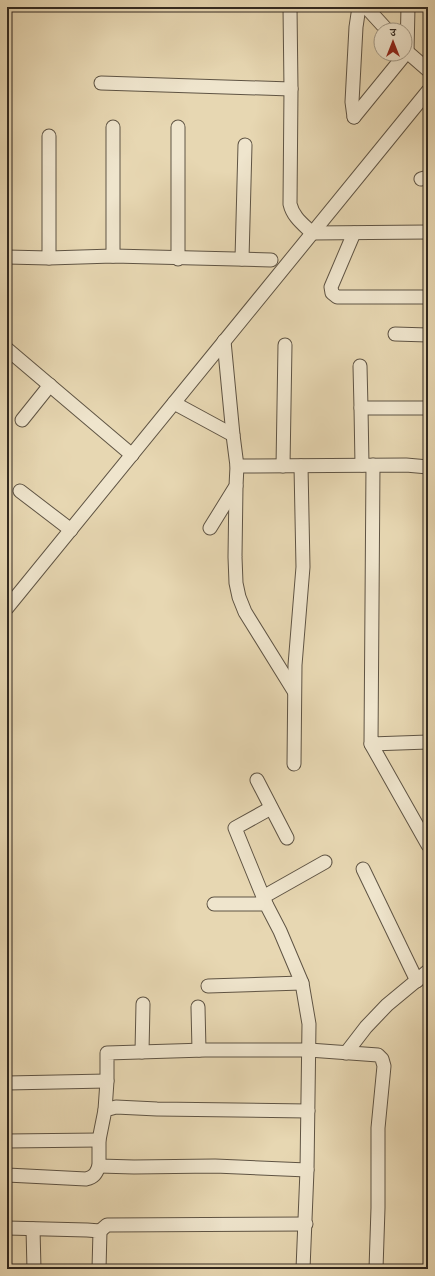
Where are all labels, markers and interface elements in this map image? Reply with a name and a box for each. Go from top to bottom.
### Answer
north arrow [373,22,413,62]
text: उ [389,26,397,40]

